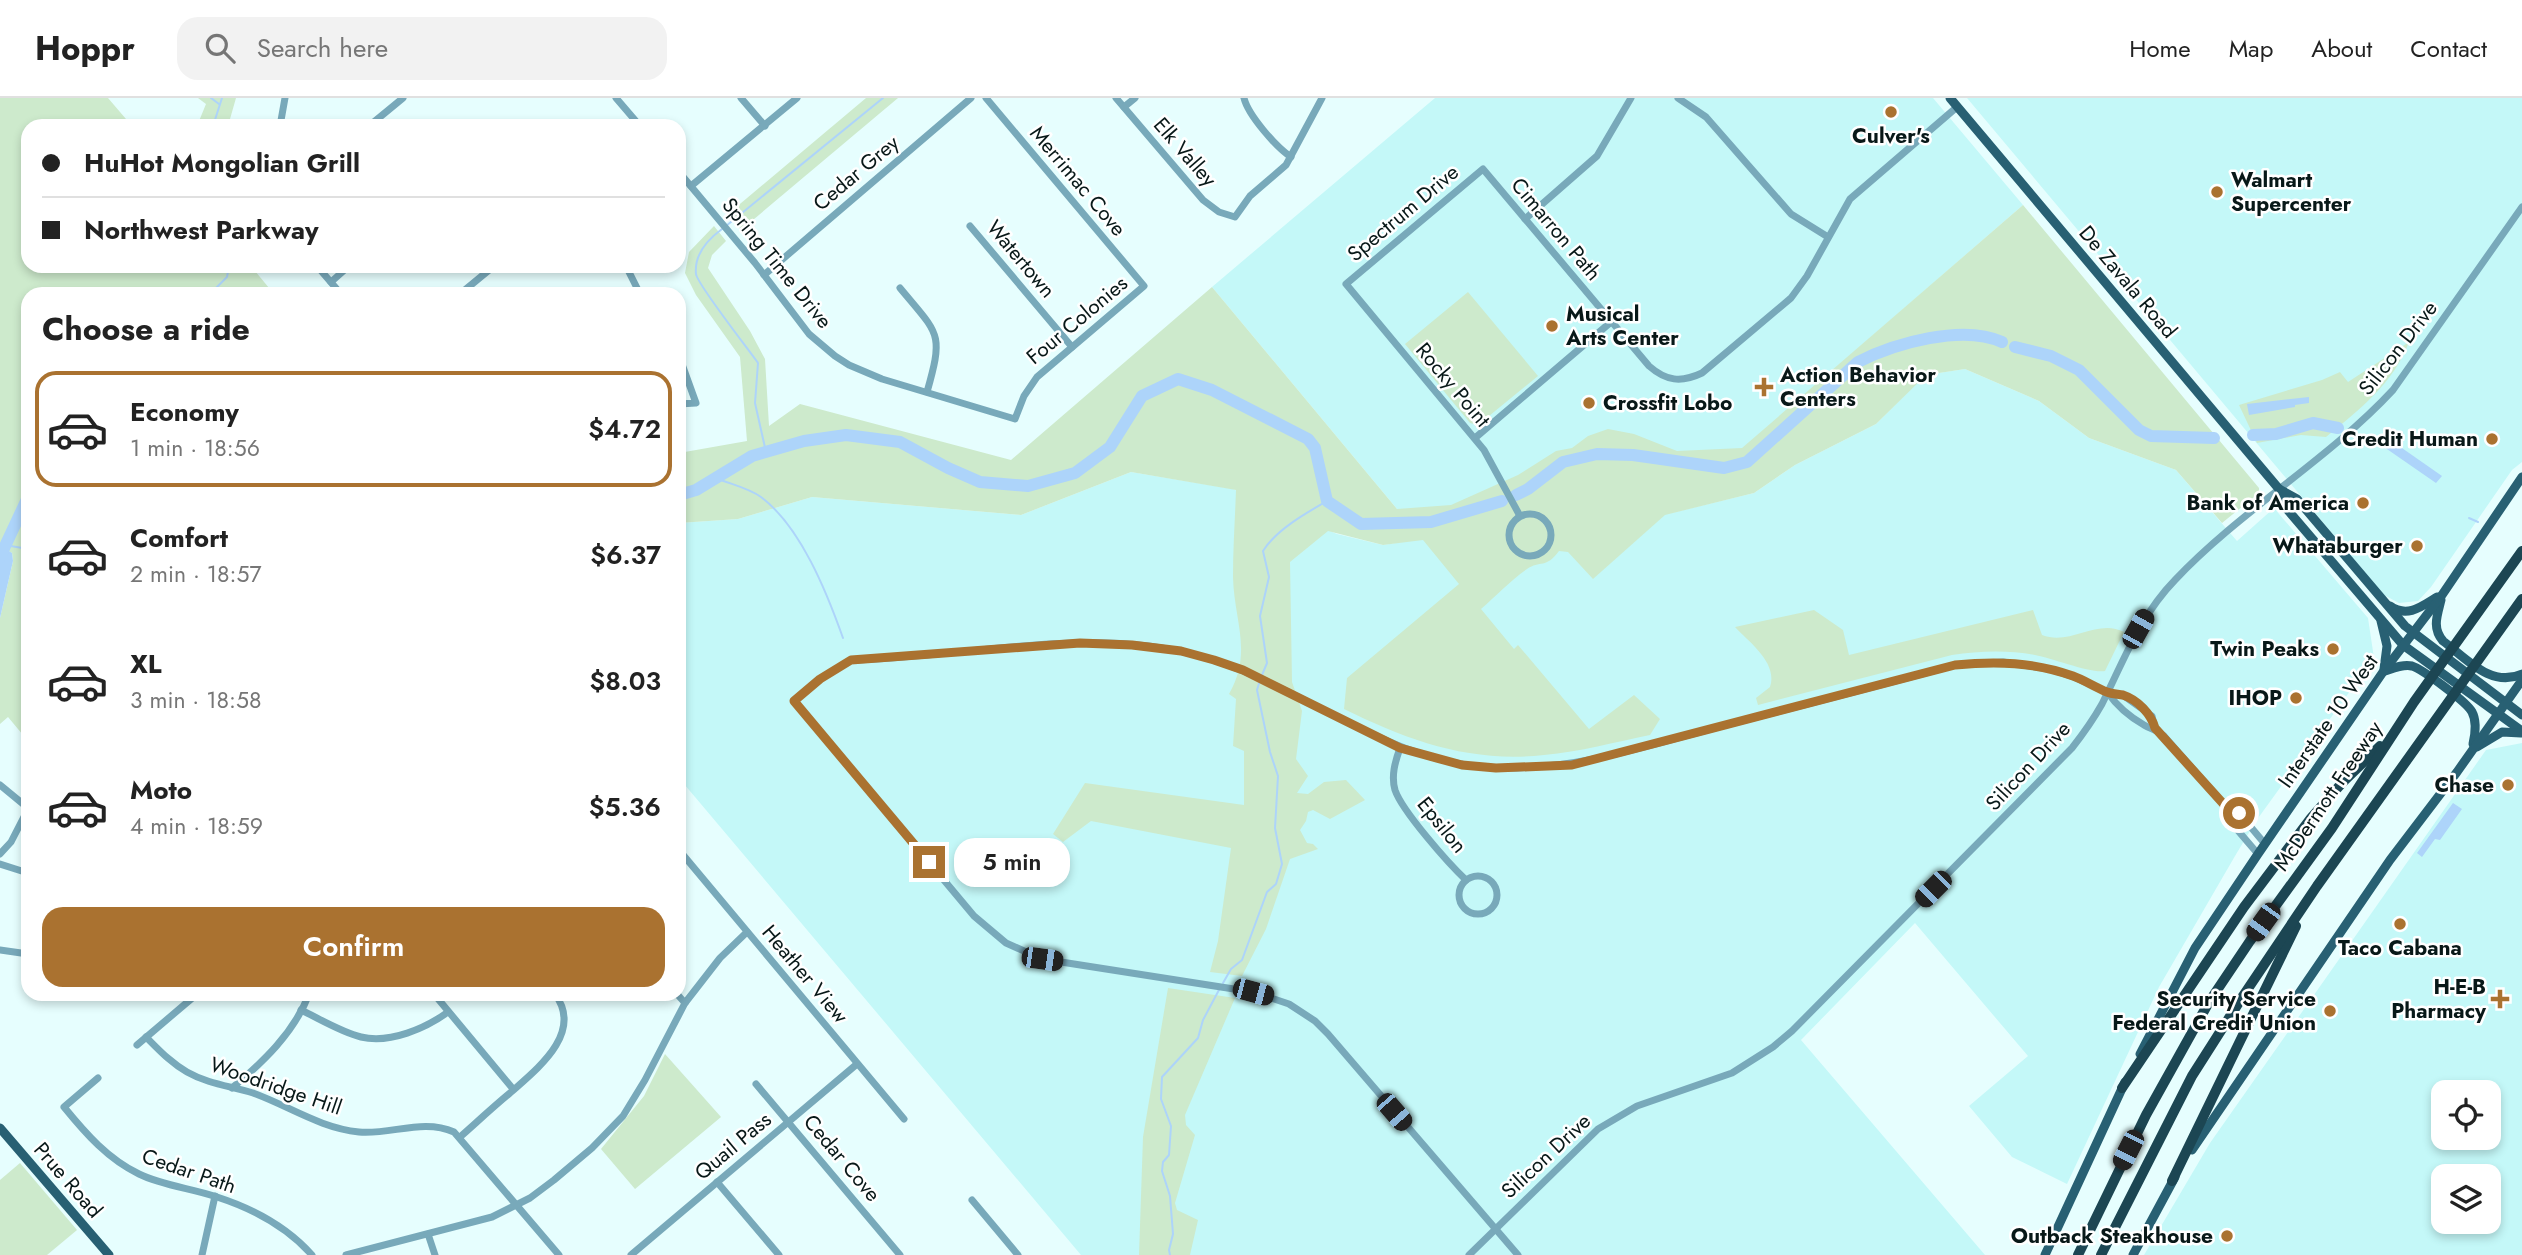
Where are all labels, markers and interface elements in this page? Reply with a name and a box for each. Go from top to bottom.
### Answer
search box [177,17,667,80]
text: Hoppr [35,25,135,72]
icon: search [201,29,239,67]
text: Search here [257,29,388,67]
text: Home [2129,31,2191,66]
text: Map [2229,31,2273,66]
text: About [2311,31,2372,66]
text: Contact [2410,31,2487,66]
marker: Culver's [1883,104,1899,120]
street label: Elk Valley [1146,111,1224,194]
street label: Merrimac Cove [1023,119,1133,243]
place label: Culver's [1852,121,1930,151]
street label: Cedar Grey [807,128,906,218]
text: HuHot Mongolian Grill [84,144,360,182]
street label: Spectrum Drive [1341,157,1465,269]
place label: Walmart Supercenter [2231,165,2352,219]
street label: Cimarron Path [1504,171,1608,287]
marker: Walmart Supercenter [2209,184,2225,200]
street label: Spring Time Drive [715,191,839,335]
text: Northwest Parkway [84,211,319,249]
street label: Watertown [980,214,1062,304]
street label: De Zavala Road [2072,219,2184,345]
street label: Four Colonies [1020,269,1134,371]
street label: Silicon Drive [2351,294,2445,402]
place label: Musical Arts Center [1565,299,1679,353]
text: Choose a ride [42,306,250,352]
marker: Musical Arts Center [1544,318,1560,334]
street label: Rocky Point [1409,336,1497,434]
place label: Action Behavior Centers [1779,360,1936,414]
marker: Action Behavior Centers [1754,377,1774,397]
place label: Crossfit Lobo [1603,388,1732,418]
text: Economy [130,393,239,431]
marker: Crossfit Lobo [1581,395,1597,411]
icon: car [46,398,109,461]
text: $4.72 [588,410,661,448]
place label: Credit Human [2342,424,2478,454]
text: 1 min · 18:56 [130,431,260,465]
marker: Credit Human [2484,431,2500,447]
place label: Bank of America [2187,488,2349,518]
marker: Bank of America [2355,495,2371,511]
text: Comfort [130,519,228,557]
icon: car [46,524,109,587]
place label: Whataburger [2273,531,2403,561]
text: $6.37 [590,536,661,574]
marker: Whataburger [2409,538,2425,554]
text: 2 min · 18:57 [130,557,262,591]
car [2119,606,2158,652]
place label: Twin Peaks [2210,634,2319,664]
marker: Twin Peaks [2325,641,2341,657]
text: XL [130,645,162,683]
street label: Interstate 10 West [2271,648,2385,794]
icon: car [46,650,109,713]
text: $8.03 [589,662,661,700]
text: 3 min · 18:58 [130,683,262,717]
place label: IHOP [2228,683,2282,713]
marker: IHOP [2288,690,2304,706]
street label: Silicon Drive [1979,714,2078,817]
street label: McDermott Freeway [2267,714,2390,877]
place label: Chase [2434,770,2494,800]
text: Moto [130,771,192,809]
icon: car [46,776,109,839]
marker: Chase [2500,777,2516,793]
text: $5.36 [589,788,661,826]
street label: Epsilon [1410,790,1474,860]
route start [2223,797,2255,829]
text: 4 min · 18:59 [130,809,263,843]
callout: 5 min [954,838,1069,886]
text: 5 min [983,845,1041,879]
route end [913,846,945,878]
car [1911,867,1956,911]
car [2243,899,2284,945]
button: Confirm [42,907,665,987]
marker: Taco Cabana [2392,916,2408,932]
street label: Heather View [755,918,856,1030]
place label: Taco Cabana [2338,933,2462,963]
car [1020,946,1065,972]
place label: H-E-B Pharmacy [2391,972,2487,1026]
car [1230,976,1277,1008]
place label: Security Service Federal Credit Union [2112,984,2316,1038]
marker: H-E-B Pharmacy [2492,991,2508,1007]
marker: Security Service Federal Credit Union [2322,1003,2338,1019]
street label: Woodridge Hill [206,1049,346,1123]
map controls [2431,1080,2501,1234]
button: locate [2431,1080,2501,1150]
car [1373,1089,1416,1135]
street label: Quail Pass [688,1105,778,1187]
street label: Silicon Drive [1495,1106,1598,1205]
street label: Cedar Cove [796,1108,888,1208]
car [2110,1127,2147,1173]
street label: Prue Road [27,1136,109,1224]
street label: Cedar Path [138,1141,240,1201]
button: layers [2431,1164,2501,1234]
place label: Outback Steakhouse [2011,1221,2213,1251]
marker: Outback Steakhouse [2219,1228,2235,1244]

